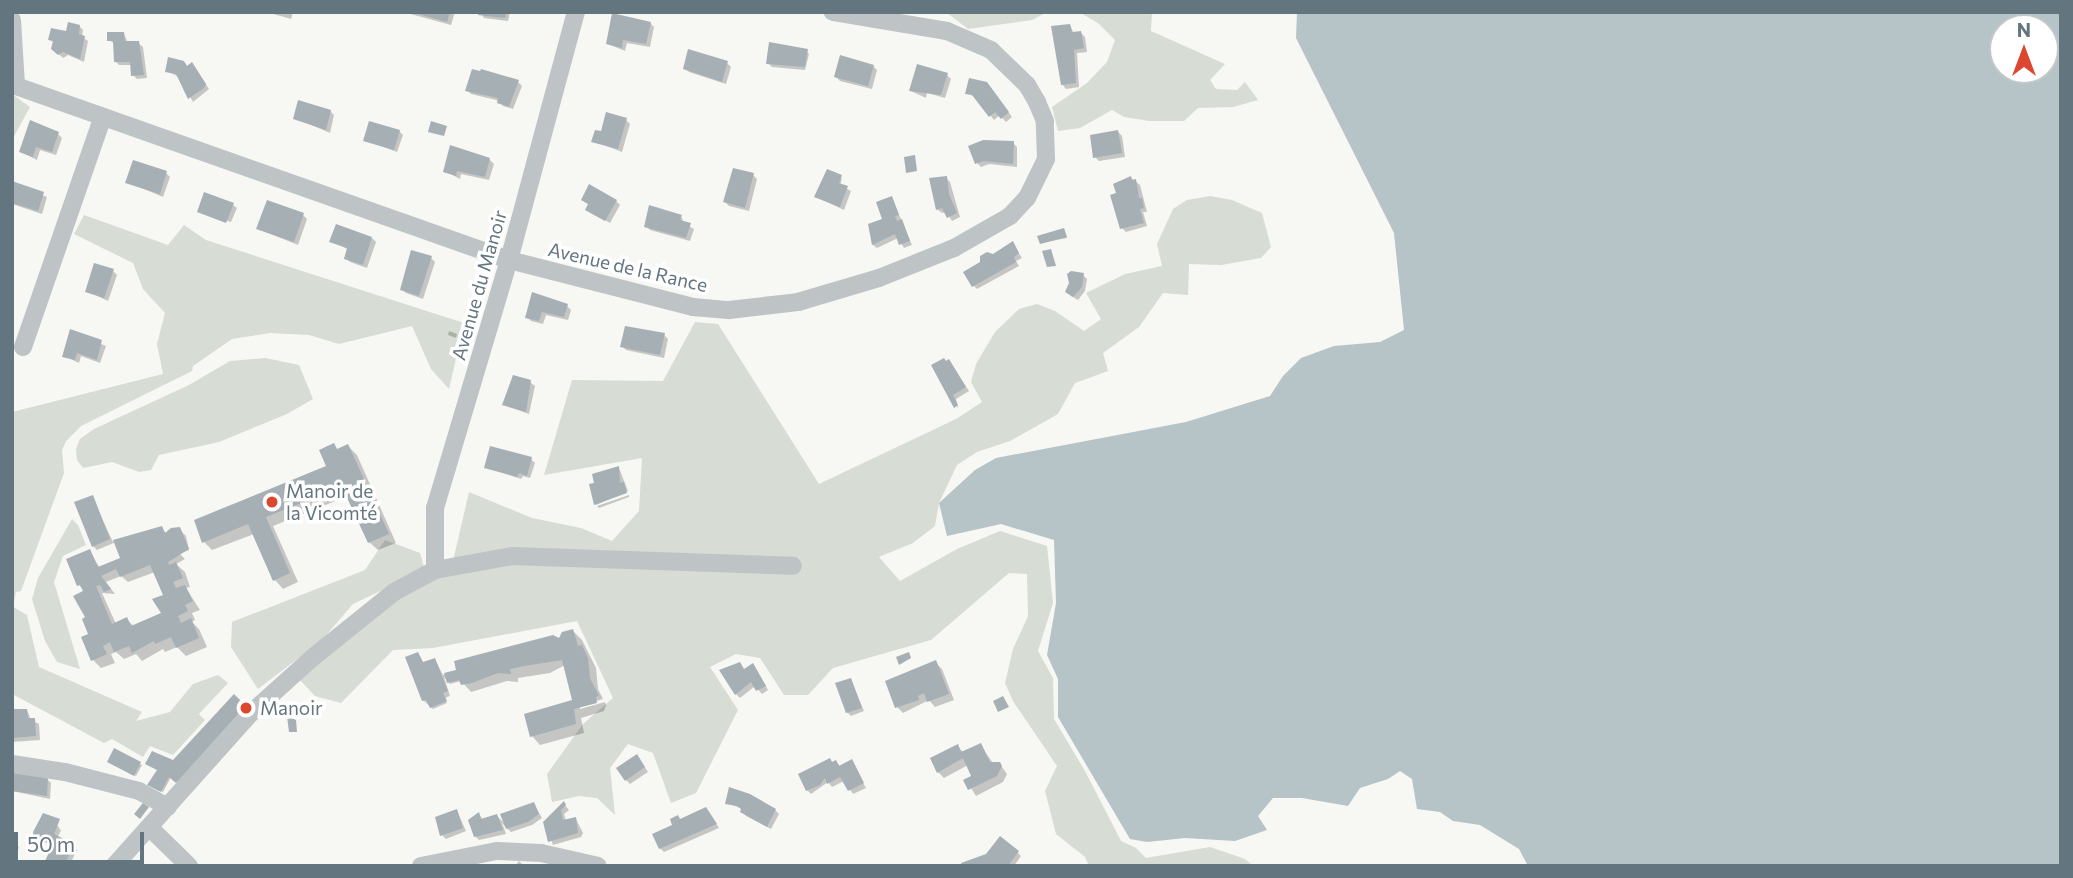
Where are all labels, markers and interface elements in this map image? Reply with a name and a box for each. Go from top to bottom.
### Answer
north arrow [1989,14,2059,84]
text: N [2017,18,2031,41]
street label: Avenue du Manoir [447,207,511,363]
street label: Avenue de la Rance [546,238,710,296]
place label: Manoir de la Vicomté [286,480,377,524]
marker: Manoir de la Vicomté [264,494,280,510]
place label: Manoir [260,697,323,719]
marker: Manoir [238,700,254,716]
scale bar [18,818,147,862]
text: 50 m [27,831,75,856]

